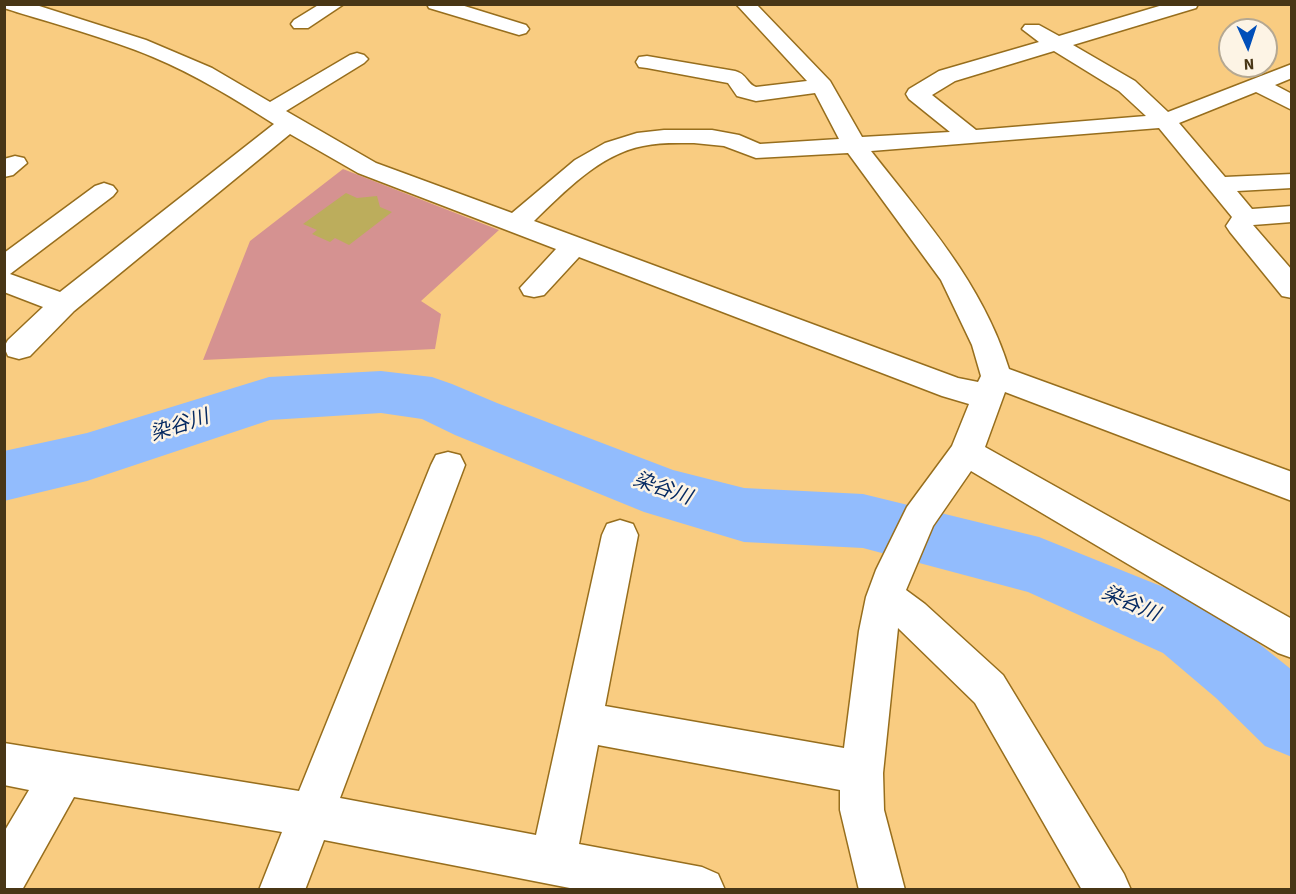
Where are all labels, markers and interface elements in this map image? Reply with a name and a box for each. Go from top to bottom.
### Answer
north arrow [1218,18,1278,78]
text: N [1243,53,1255,75]
water label: 染谷川 [148,406,212,448]
water label: 染谷川 [630,469,694,511]
water label: 染谷川 [1098,582,1162,628]

